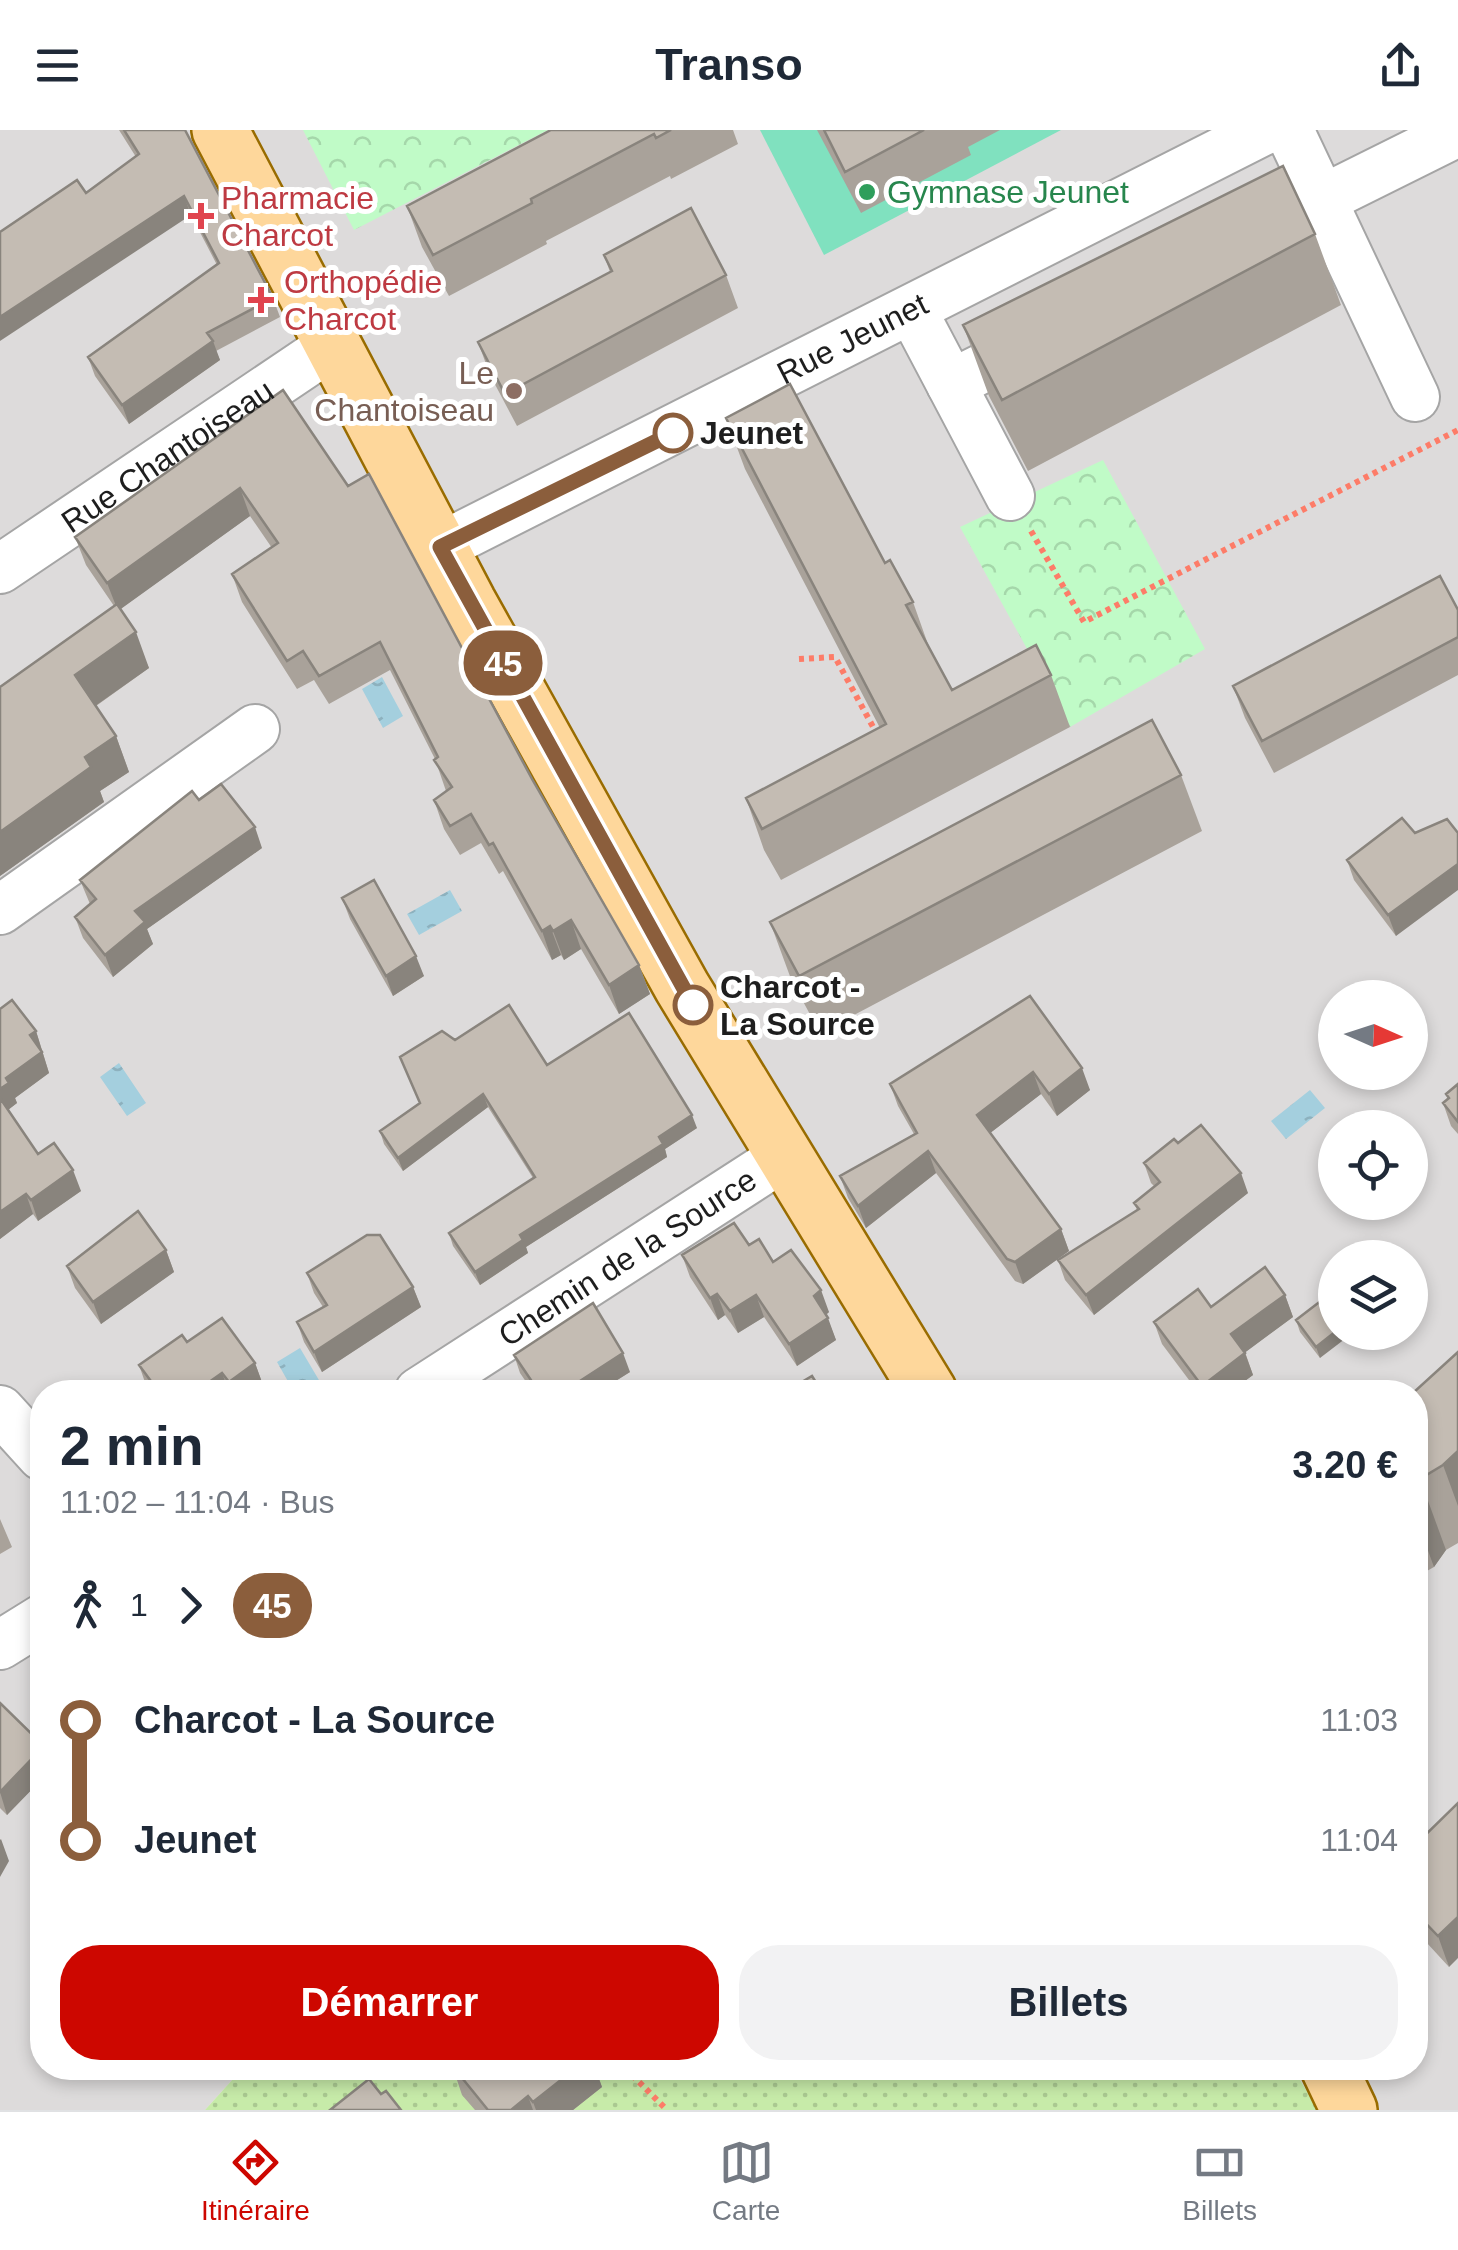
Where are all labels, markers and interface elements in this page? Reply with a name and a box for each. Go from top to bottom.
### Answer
icon: menu [30,38,85,93]
icon: share [1373,38,1428,93]
text: Transo [655,39,803,90]
place label: Gymnase Jeunet [887,174,1129,210]
place label: Pharmacie Charcot [221,180,374,253]
marker: Gymnase Jeunet [856,181,878,203]
marker: Pharmacie Charcot [190,205,212,227]
place label: Orthopédie Charcot [284,264,442,337]
street label: Rue Jeunet [771,286,934,392]
marker: Orthopédie Charcot [248,287,274,313]
place label: Le Chantoiseau [314,355,494,428]
street label: Rue Chantoiseau [55,372,280,540]
marker: Le Chantoiseau [503,380,525,402]
marker: Jeunet [654,414,692,452]
place label: Jeunet [700,415,803,451]
line badge: 45 [458,630,548,696]
text: 45 [484,644,522,683]
place label: Charcot - La Source [720,969,875,1042]
north arrow [1318,980,1428,1090]
map controls [1318,980,1428,1350]
marker: Charcot - La Source [674,986,712,1024]
button: locate [1318,1110,1428,1220]
street label: Chemin de la Source [492,1161,763,1354]
button: layers [1318,1240,1428,1350]
text: 2 min [60,1415,204,1477]
text: 3.20 € [1292,1444,1398,1486]
text: 11:02 – 11:04 · Bus [60,1484,335,1520]
icon: walk [60,1578,115,1633]
icon: forward [163,1578,218,1633]
text: 45 [253,1586,292,1625]
text: 1 [130,1587,148,1623]
text: Charcot - La Source [134,1699,495,1741]
text: 11:03 [1320,1702,1398,1738]
text: Jeunet [134,1819,256,1861]
text: 11:04 [1320,1822,1398,1858]
button: Démarrer [60,1945,719,2060]
button: Billets [739,1945,1398,2060]
tab: Itinéraire [201,2135,310,2227]
tab: Carte [712,2135,780,2227]
tab: Billets [1182,2135,1257,2227]

